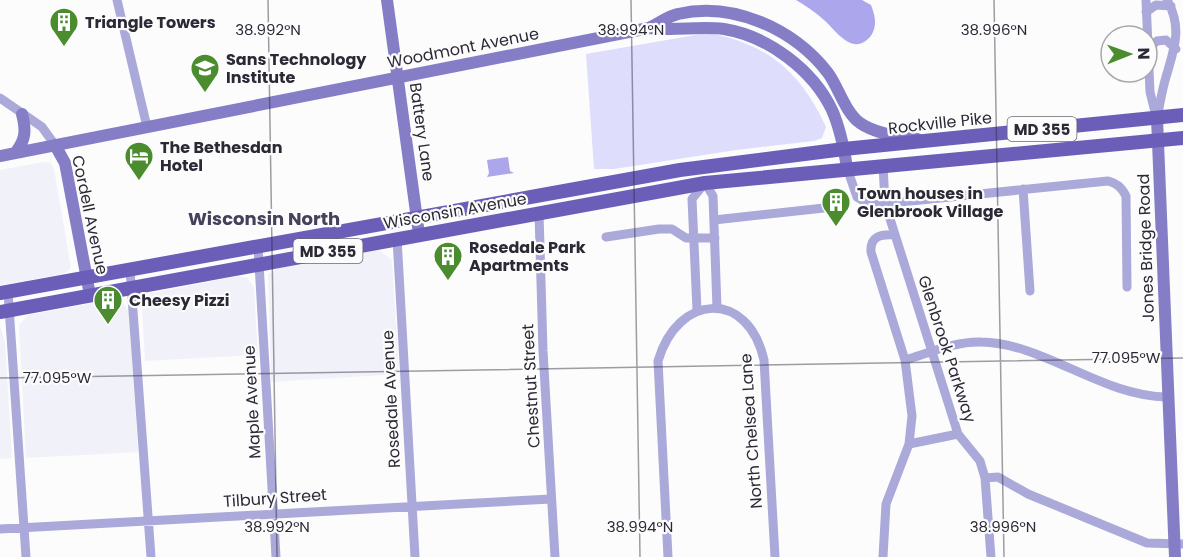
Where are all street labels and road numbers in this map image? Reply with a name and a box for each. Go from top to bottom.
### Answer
street label: Woodmont Avenue [385,22,541,74]
street label: Battery Lane [404,81,440,183]
street label: Rockville Pike [887,106,993,140]
road number: MD 355 [1008,117,1076,141]
street label: Cordell Avenue [66,153,114,277]
street label: Jones Bridge Road [1132,173,1160,323]
street label: Wisconsin Avenue [382,187,528,235]
road number: MD 355 [294,239,362,263]
street label: Glenbrook Parkway [912,272,982,426]
street label: Chestnut Street [516,323,546,449]
street label: Rosedale Avenue [376,329,406,469]
street label: Maple Avenue [238,345,266,459]
street label: North Chelsea Lane [734,353,768,509]
street label: Tilbury Street [222,483,328,513]

